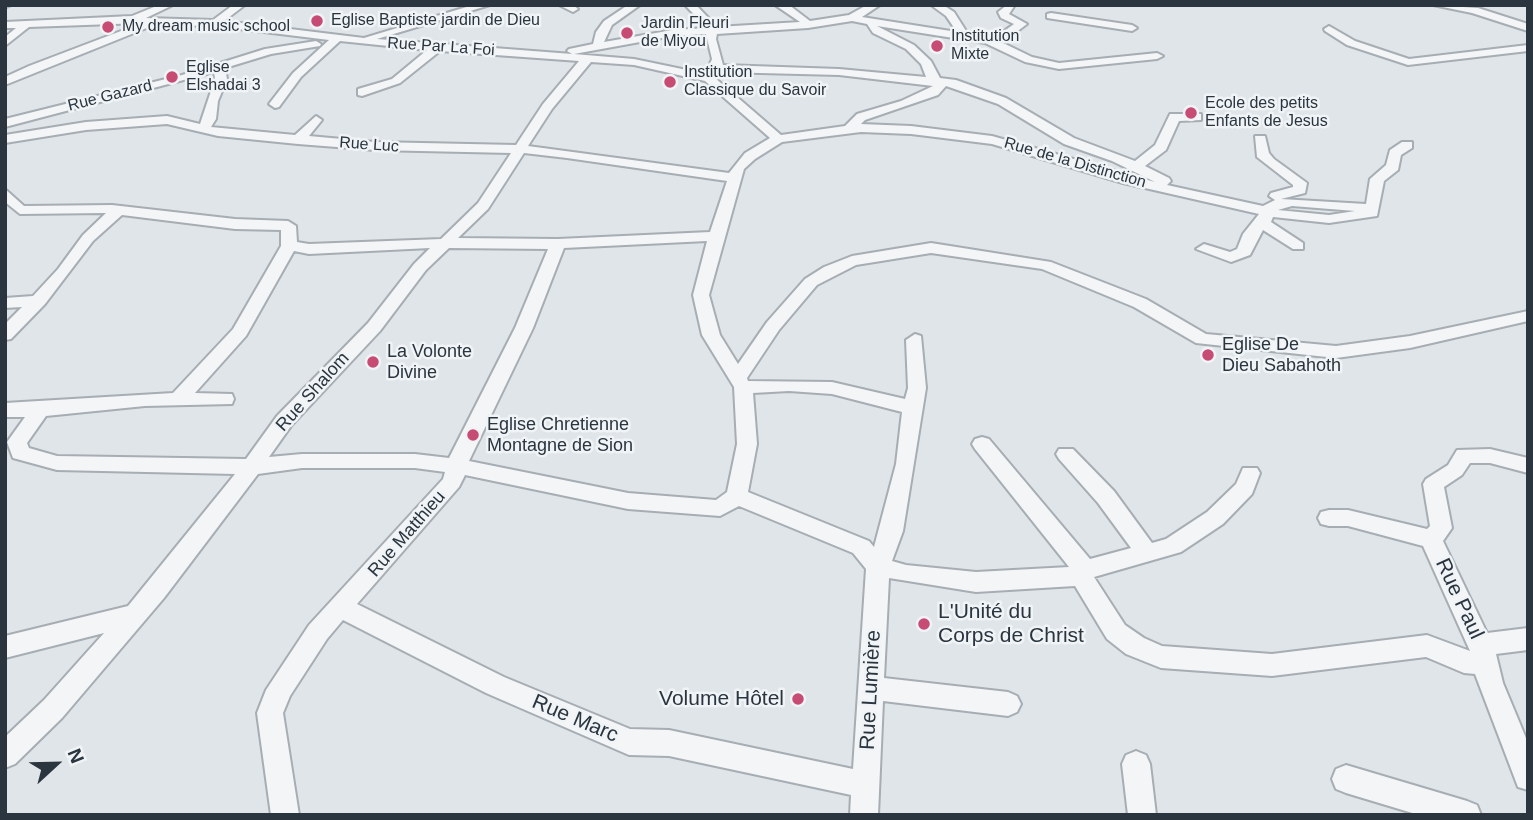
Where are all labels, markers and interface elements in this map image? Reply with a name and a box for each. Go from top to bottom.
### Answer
place label: Eglise Baptiste jardin de Dieu [331,11,540,31]
marker: Eglise Baptiste jardin de Dieu [309,13,325,29]
place label: Jardin Fleuri de Miyou [641,14,729,52]
place label: My dream music school [122,17,290,37]
marker: My dream music school [100,19,116,35]
marker: Jardin Fleuri de Miyou [619,25,635,41]
place label: Institution Mixte [951,27,1019,65]
street label: Rue Par La Foi [387,34,495,60]
marker: Institution Mixte [929,38,945,54]
place label: Eglise Elshadai 3 [186,58,261,96]
place label: Institution Classique du Savoir [684,63,826,101]
marker: Eglise Elshadai 3 [164,69,180,85]
marker: Institution Classique du Savoir [662,74,678,90]
street label: Rue Gazard [66,76,154,116]
place label: Ecole des petits Enfants de Jesus [1205,94,1328,132]
marker: Ecole des petits Enfants de Jesus [1183,105,1199,121]
street label: Rue Luc [339,133,399,157]
street label: Rue de la Distinction [1002,134,1148,192]
place label: Eglise De Dieu Sabahoth [1222,334,1341,376]
place label: La Volonte Divine [387,341,472,384]
marker: Eglise De Dieu Sabahoth [1200,347,1216,363]
street label: Rue Shalom [272,348,354,436]
marker: La Volonte Divine [365,354,381,370]
place label: Eglise Chretienne Montagne de Sion [487,414,633,457]
marker: Eglise Chretienne Montagne de Sion [465,427,481,443]
street label: Rue Matthieu [364,487,450,581]
street label: Rue Paul [1429,555,1489,643]
place label: L'Unité du Corps de Christ [938,599,1084,649]
marker: L'Unité du Corps de Christ [916,616,932,632]
street label: Rue Lumière [855,629,887,751]
place label: Volume Hôtel [659,686,784,712]
street label: Rue Marc [528,690,622,748]
marker: Volume Hôtel [790,691,806,707]
north arrow [21,729,91,799]
text: N [64,746,88,766]

